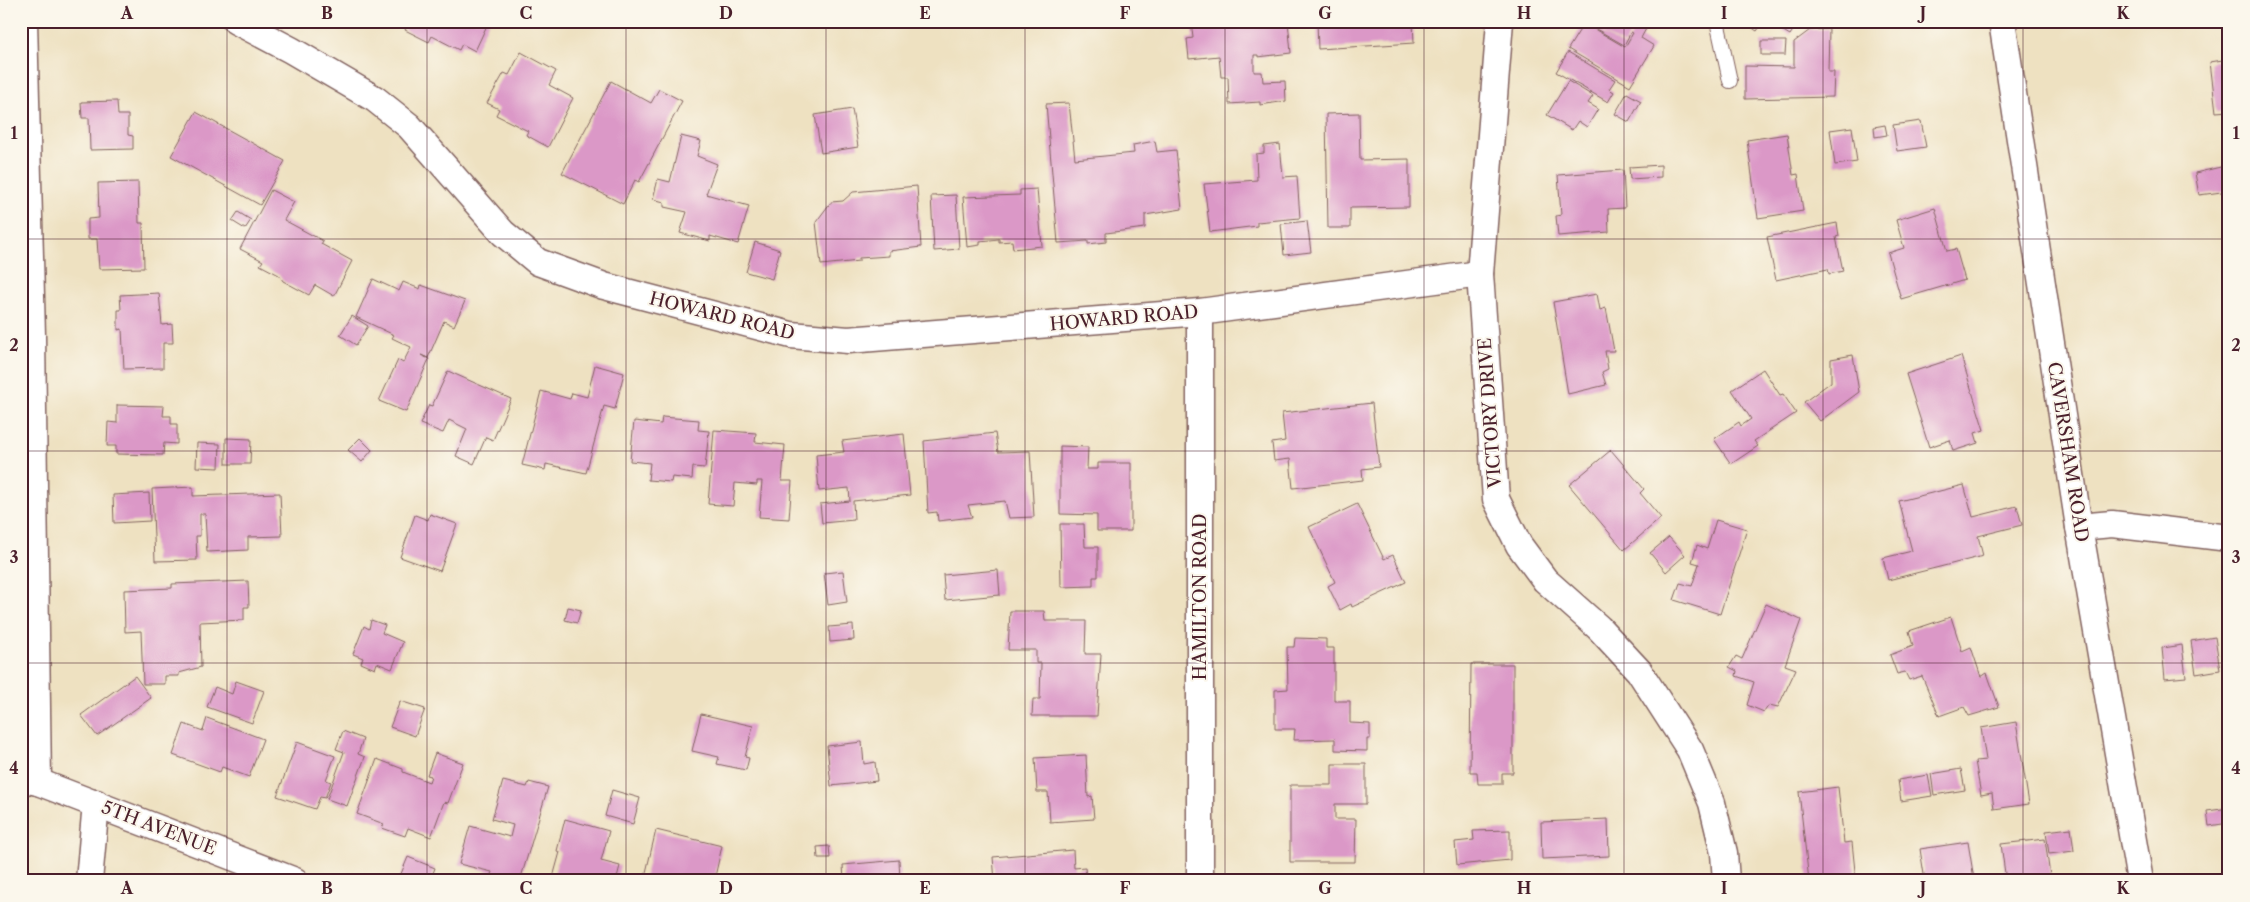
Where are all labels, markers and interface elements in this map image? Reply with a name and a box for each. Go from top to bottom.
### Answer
text: A [120,3,134,23]
text: B [321,3,333,23]
text: C [520,3,532,23]
text: D [719,3,733,23]
text: E [919,3,931,23]
text: F [1120,3,1131,23]
text: G [1318,3,1332,23]
text: H [1517,3,1531,23]
text: I [1721,3,1728,23]
text: J [1917,3,1926,23]
text: K [2117,3,2131,23]
text: 1 [10,123,18,143]
text: 1 [2232,123,2240,143]
street label: HOWARD ROAD [647,287,797,345]
street label: HOWARD ROAD [1049,301,1199,335]
text: 2 [9,335,19,355]
text: 2 [2231,335,2241,355]
street label: VICTORY DRIVE [1474,337,1506,490]
street label: CAVERSHAM ROAD [2043,360,2093,544]
street label: HAMILTON ROAD [1189,514,1211,680]
text: 3 [9,547,19,567]
text: 3 [2231,547,2241,567]
text: 4 [9,758,19,778]
text: 4 [2231,758,2241,778]
street label: 5TH AVENUE [98,796,220,860]
text: A [120,878,134,898]
text: B [321,878,333,898]
text: C [520,878,532,898]
text: D [719,878,733,898]
text: E [919,878,931,898]
text: F [1120,878,1131,898]
text: G [1318,878,1332,898]
text: H [1517,878,1531,898]
text: I [1721,878,1728,898]
text: J [1917,878,1926,898]
text: K [2117,878,2131,898]

